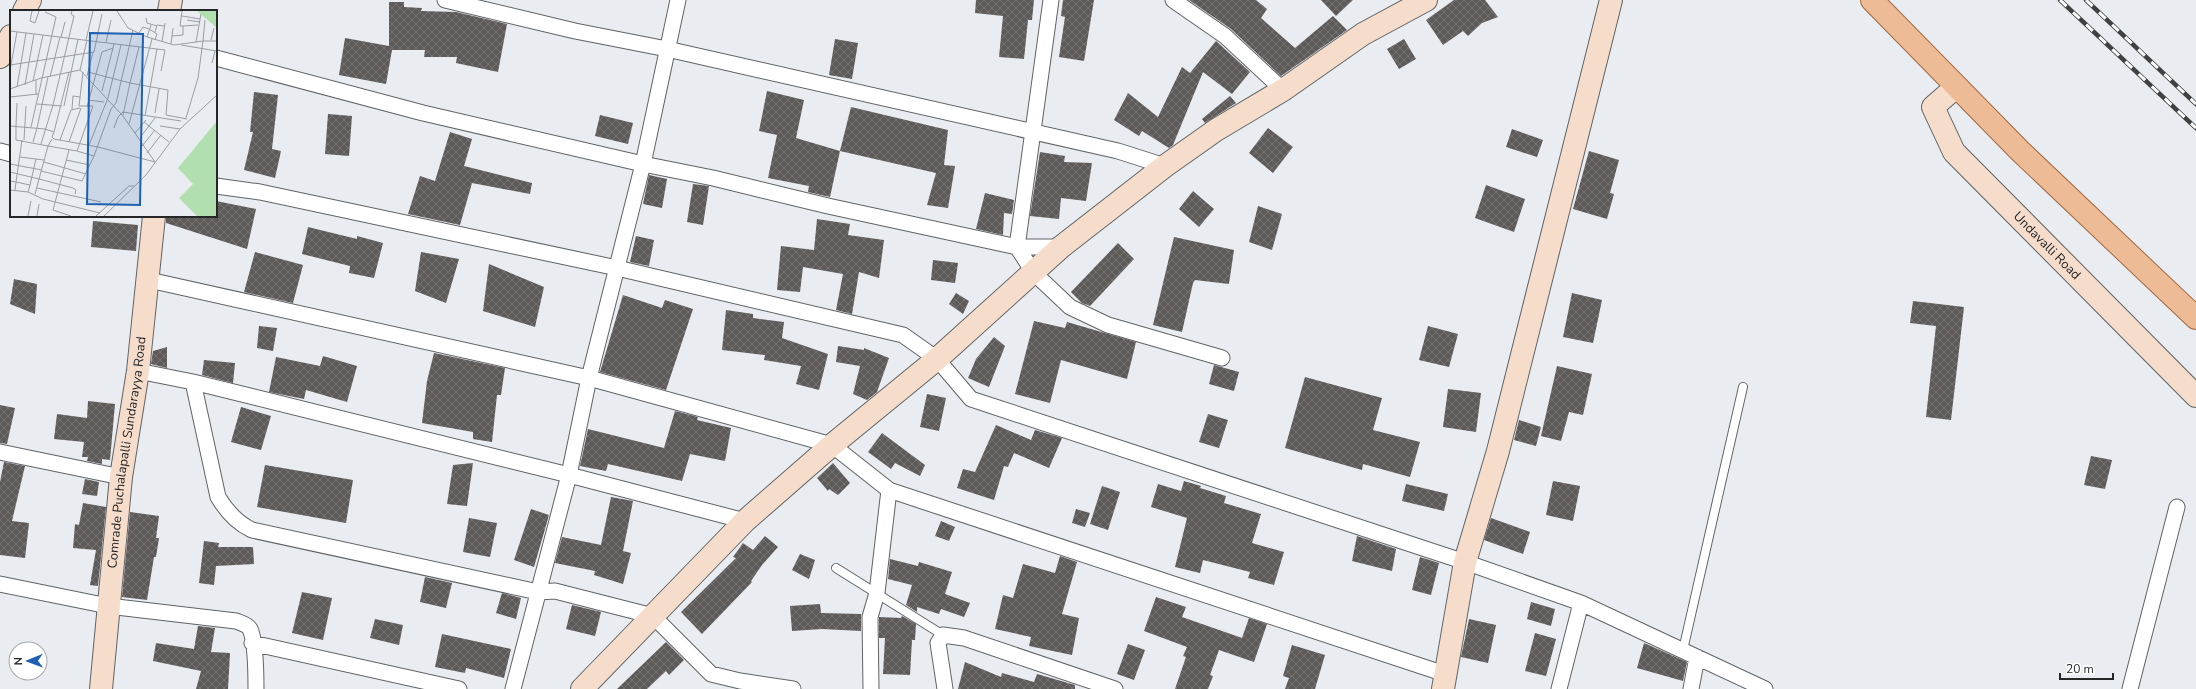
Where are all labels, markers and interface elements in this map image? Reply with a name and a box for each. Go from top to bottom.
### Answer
inset map [10,10,217,217]
street label: Undavalli Road [2009,208,2085,284]
street label: Comrade Puchalapalli Sundarayya Road [103,336,151,569]
north arrow [8,641,48,681]
scale bar [2060,655,2113,681]
text: N [11,657,26,665]
text: 20 m [2066,661,2094,677]

